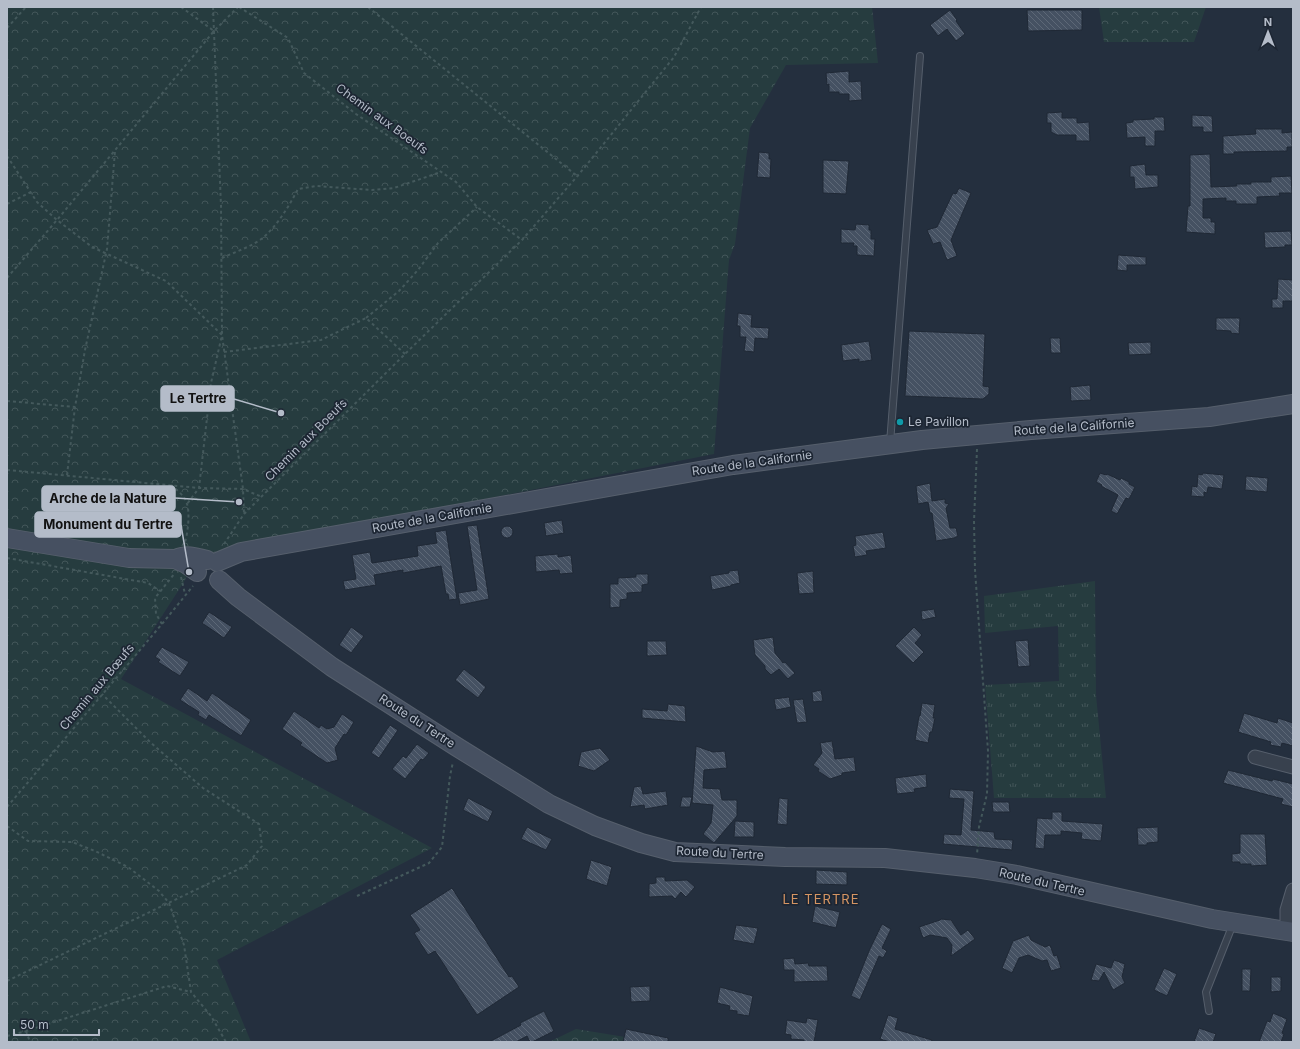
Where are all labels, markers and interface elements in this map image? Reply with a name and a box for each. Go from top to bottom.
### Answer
north arrow [1248,12,1288,52]
text: N [1264,15,1272,29]
street label: Chemin aux Boeufs [333,80,431,157]
callout: Le Tertre [161,386,234,411]
text: Le Tertre [170,390,227,406]
street label: Chemin aux Boeufs [261,395,350,484]
place label: Le Pavillon [908,414,969,429]
street label: Route de la Californie [1013,415,1135,438]
marker: Le Pavillon [895,417,905,427]
street label: Route de la Californie [691,447,813,478]
callout: Arche de la Nature [42,486,175,511]
text: Arche de la Nature [49,490,167,506]
street label: Route de la Californie [371,500,493,535]
callout: Monument du Tertre [35,512,181,537]
text: Monument du Tertre [43,516,173,532]
street label: Chemin aux Bœufs [56,641,137,733]
street label: Route du Tertre [376,690,458,751]
street label: Route du Tertre [676,843,764,862]
street label: Route du Tertre [998,864,1086,899]
district label: LE TERTRE [783,891,859,907]
scale bar [14,1011,99,1037]
text: 50 m [20,1017,49,1032]

